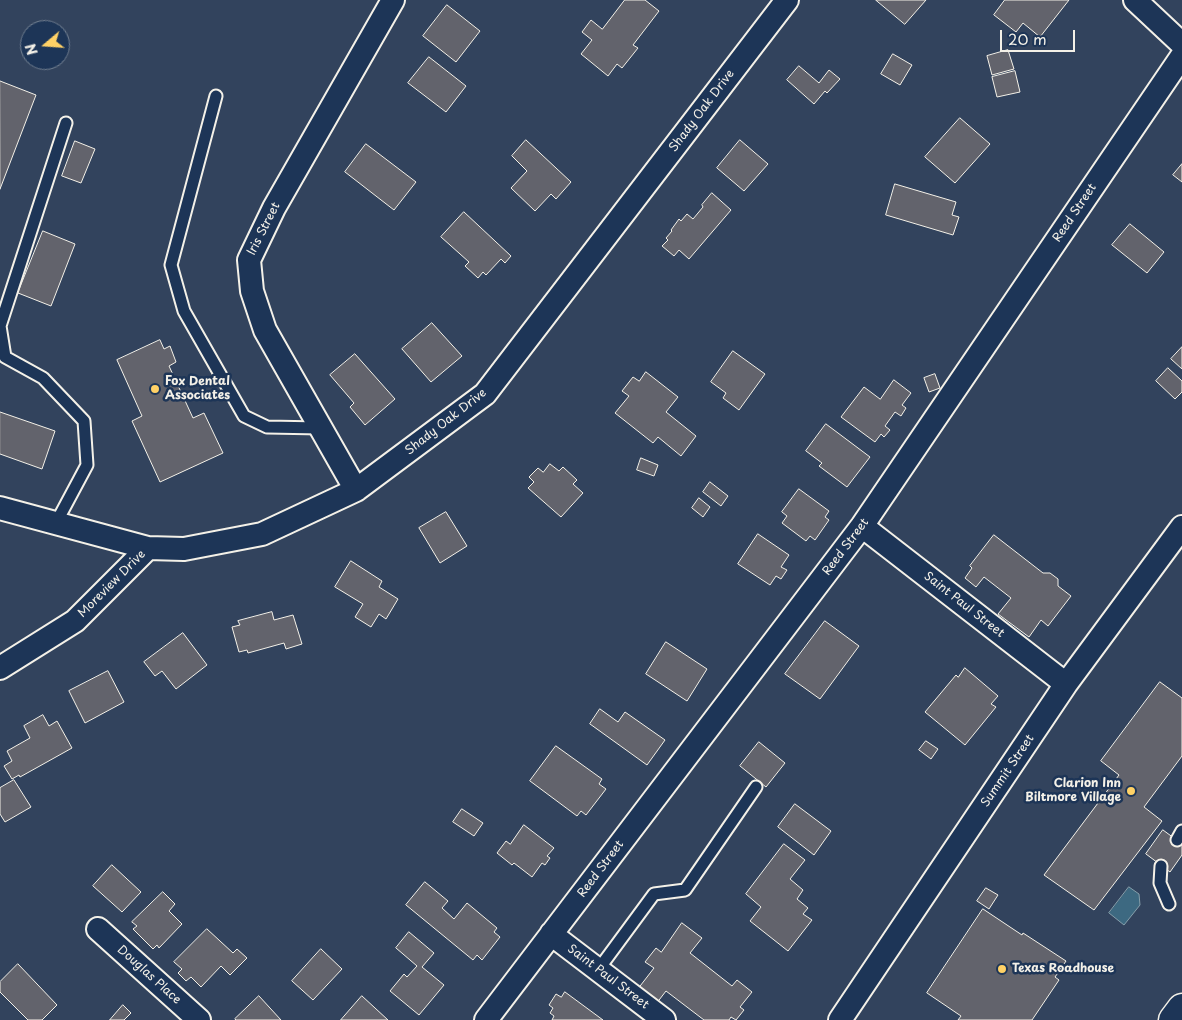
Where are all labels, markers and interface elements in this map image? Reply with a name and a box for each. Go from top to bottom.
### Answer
north arrow [20,20,70,70]
scale bar [1002,20,1077,52]
text: 20 m [1008,27,1047,50]
text: N [20,41,43,58]
street label: Shady Oak Drive [666,67,738,155]
street label: Reed Street [1050,181,1100,245]
street label: Iris Street [245,200,283,258]
place label: Fox Dental Associates [165,375,230,403]
marker: Fox Dental Associates [149,383,161,395]
street label: Shady Oak Drive [402,386,490,458]
street label: Reed Street [820,516,872,578]
street label: Moreview Drive [75,547,149,621]
street label: Saint Paul Street [921,569,1007,641]
street label: Summit Street [978,732,1038,810]
place label: Clarion Inn Biltmore Village [1025,777,1121,805]
marker: Clarion Inn Biltmore Village [1125,785,1137,797]
street label: Reed Street [575,838,627,900]
street label: Saint Paul Street [565,942,651,1012]
street label: Douglas Place [114,943,184,1007]
place label: Texas Roadhouse [1012,962,1114,976]
marker: Texas Roadhouse [996,963,1008,975]

